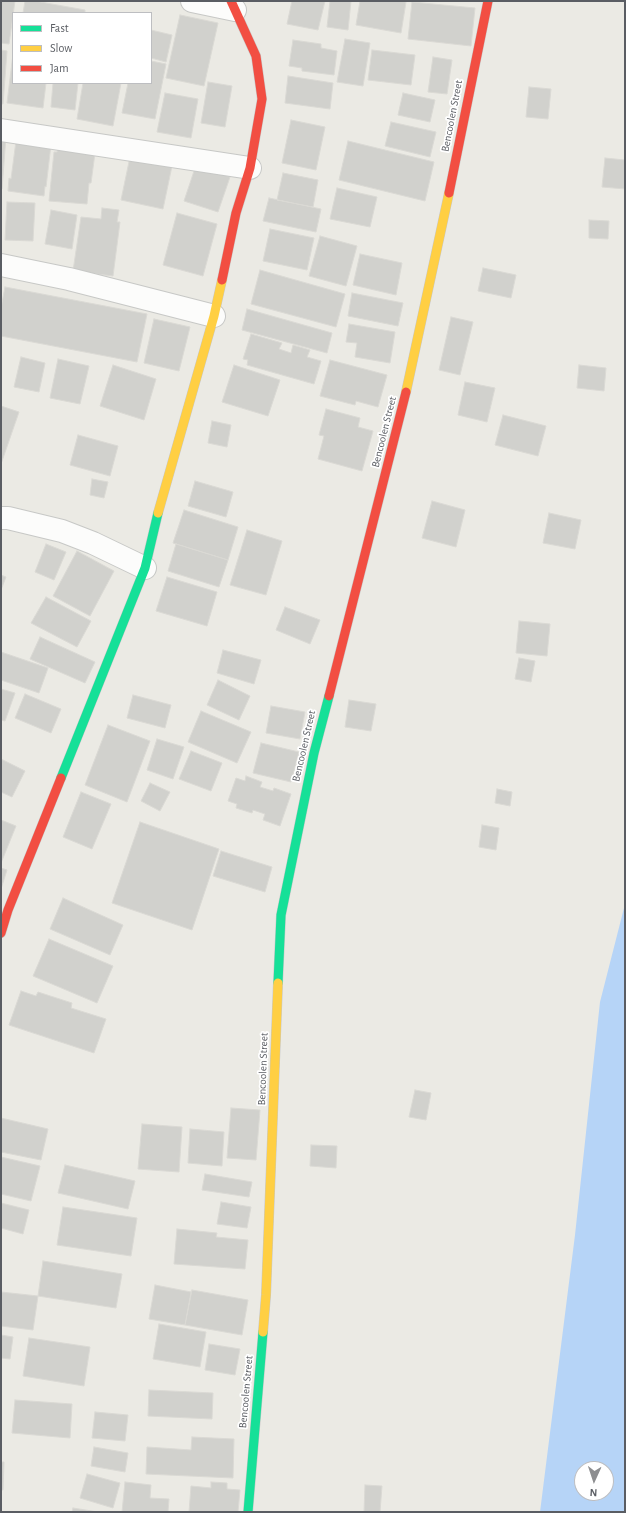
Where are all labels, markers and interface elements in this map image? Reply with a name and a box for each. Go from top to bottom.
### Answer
legend [12,12,152,84]
text: Fast [50,22,69,34]
text: Slow [50,42,72,54]
text: Jam [50,62,69,74]
street label: Bencoolen Street [439,79,465,153]
street label: Bencoolen Street [369,395,399,469]
street label: Bencoolen Street [289,709,319,783]
street label: Bencoolen Street [255,1032,271,1106]
street label: Bencoolen Street [236,1355,256,1429]
north arrow [574,1461,614,1501]
text: N [589,1487,598,1498]

